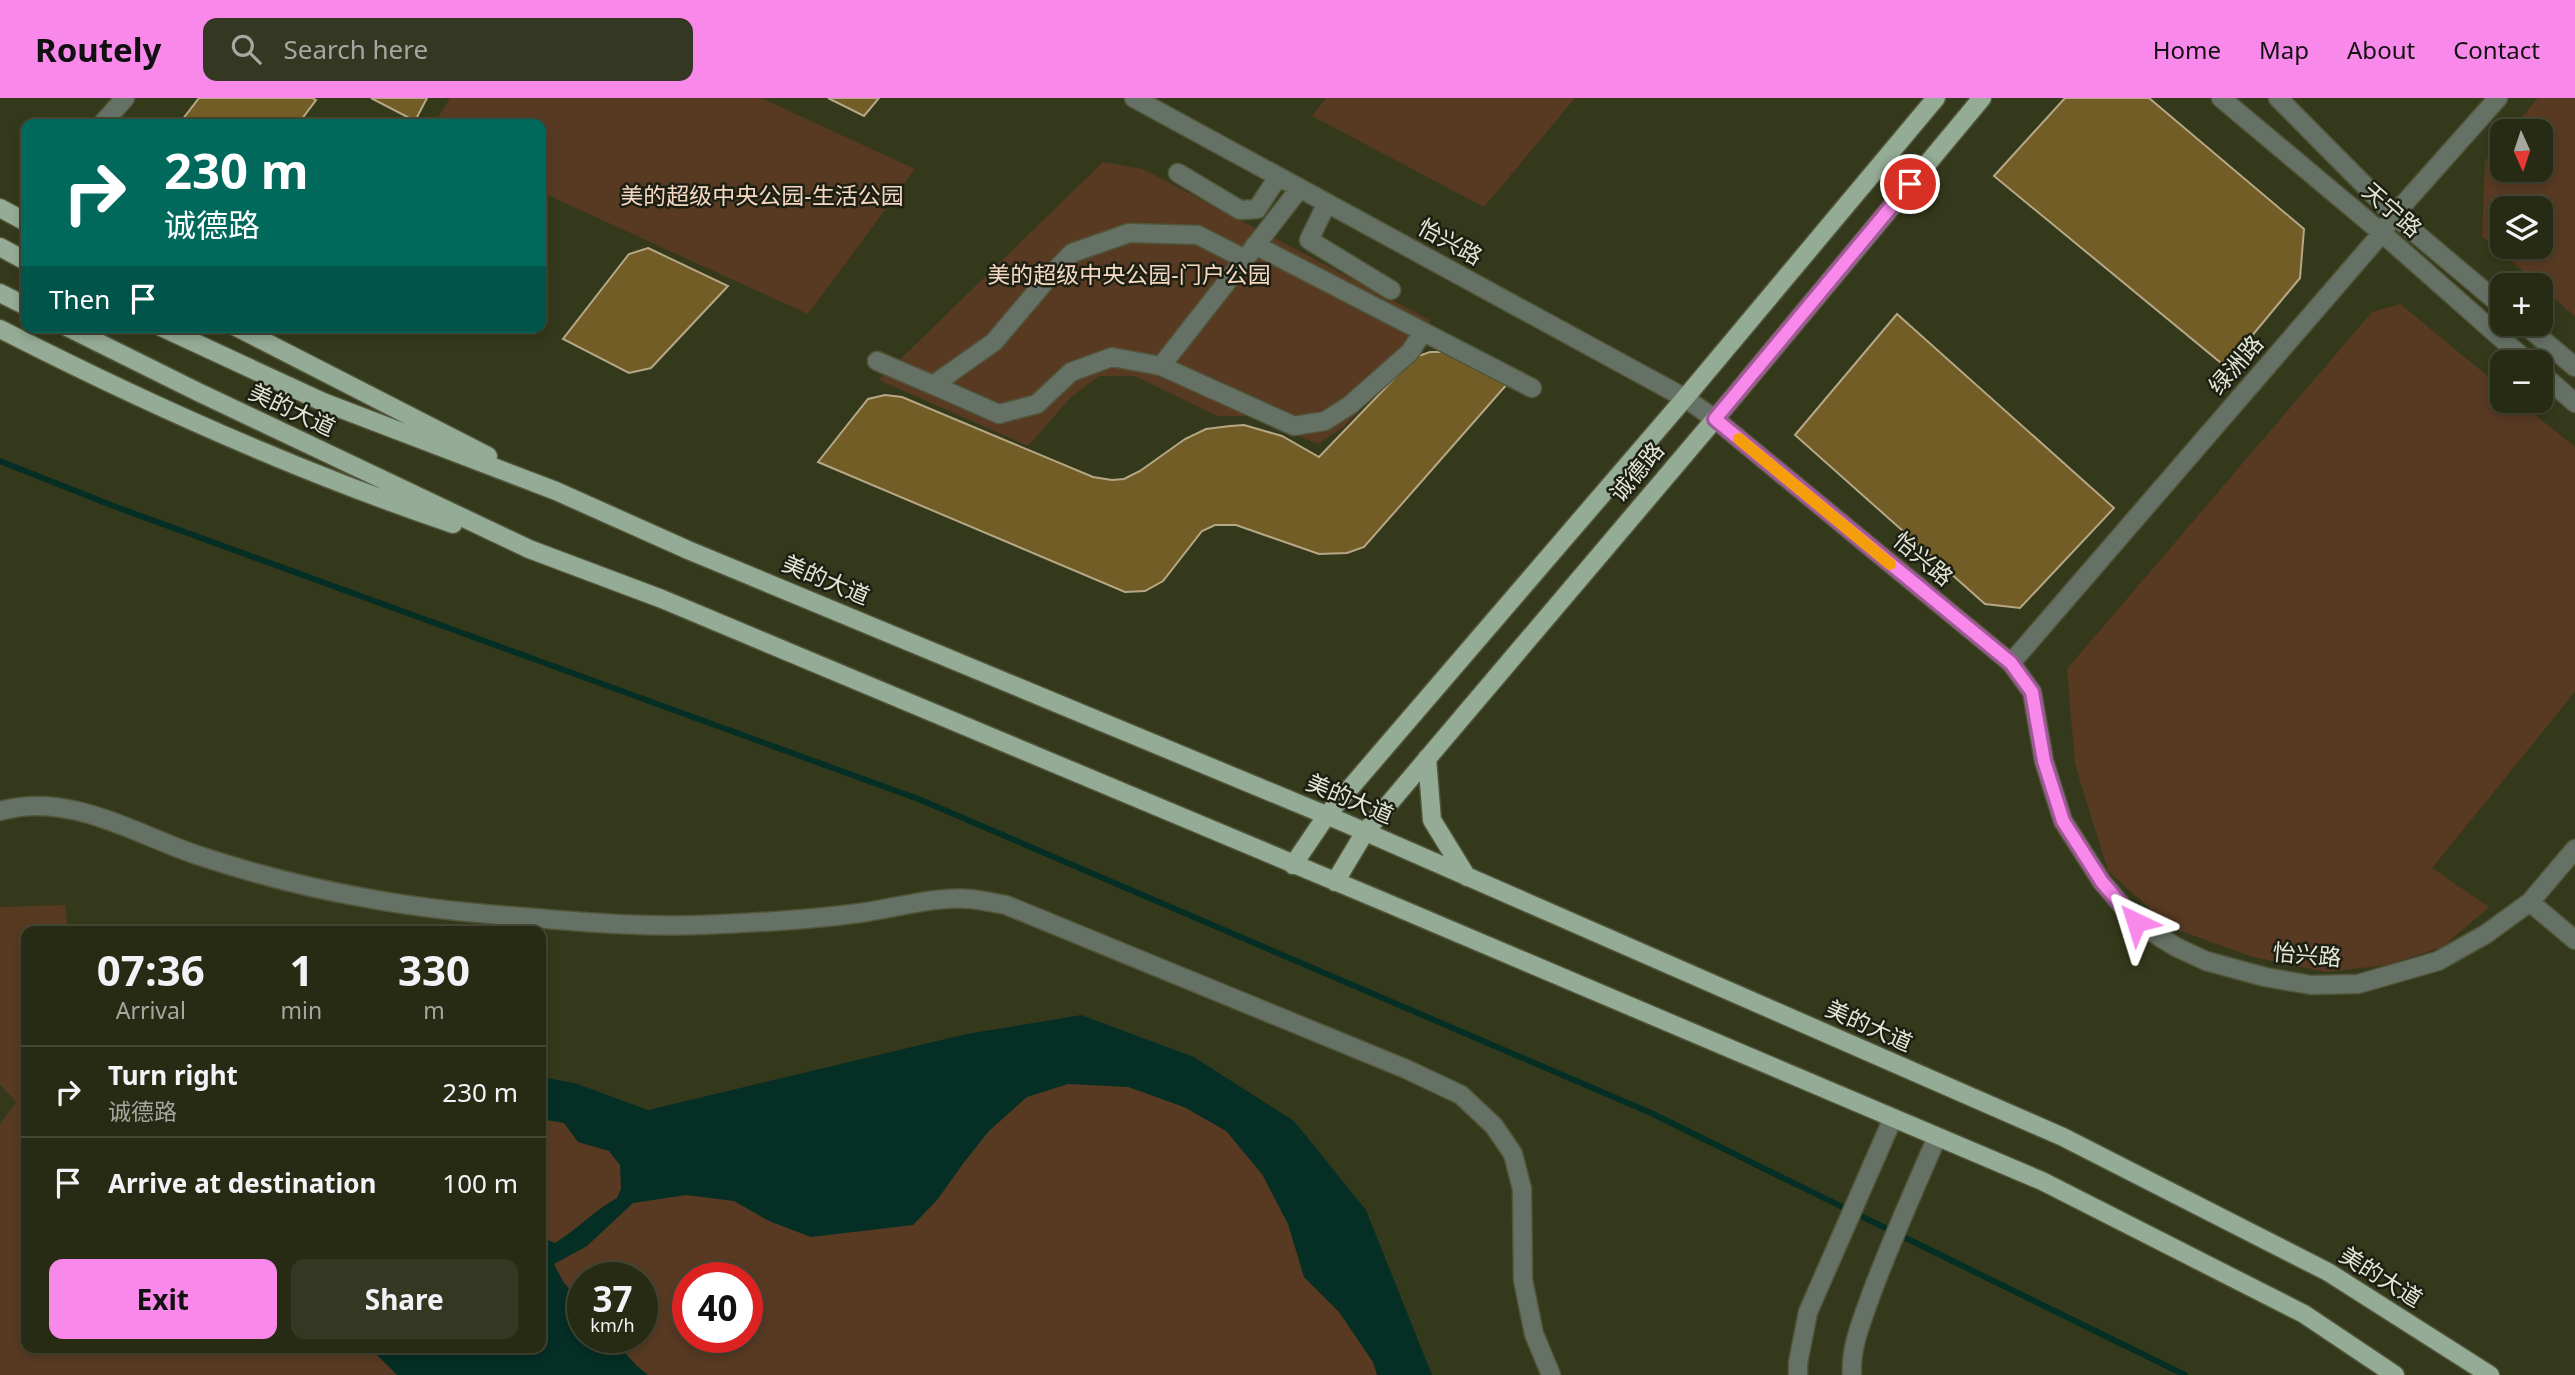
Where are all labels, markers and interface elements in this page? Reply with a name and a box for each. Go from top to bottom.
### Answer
search box [203,18,693,81]
text: Routely [35,27,161,72]
icon: search [227,30,265,68]
text: Search here [283,31,428,67]
text: Home [2153,33,2221,66]
text: Map [2259,33,2309,66]
text: About [2347,33,2415,66]
text: Contact [2453,33,2540,66]
north arrow [2490,119,2553,182]
map controls [2490,119,2553,413]
text: 230 m [164,137,309,203]
icon: right [49,147,140,238]
pin [1880,154,1940,214]
icon: arrive [1891,165,1929,203]
street label: 天宁路 [2356,175,2429,244]
park label: 美的超级中央公园-生活公园 [620,179,904,211]
button: layers [2490,196,2553,259]
text: 诚德路 [164,203,260,246]
street label: 怡兴路 [1413,210,1488,272]
park label: 美的超级中央公园-门户公园 [987,258,1271,290]
button: + [2490,273,2553,336]
icon: arrive [124,280,162,318]
text: Then [49,281,110,317]
street label: 绿洲路 [2201,328,2270,401]
button: − [2490,350,2553,413]
street label: 美的大道 [244,375,341,443]
street label: 诚德路 [1602,435,1671,508]
street label: 怡兴路 [1887,524,1960,593]
street label: 美的大道 [778,546,875,612]
street label: 美的大道 [1302,765,1399,831]
position arrow [2099,885,2173,959]
street label: 怡兴路 [2271,935,2343,973]
text: 07:36 [97,941,205,998]
text: 1 [289,941,313,998]
text: 330 [398,941,470,998]
street label: 美的大道 [1821,992,1918,1058]
text: Arrival [116,994,186,1026]
text: min [281,994,322,1026]
text: m [423,994,445,1026]
text: Turn right [108,1057,238,1093]
icon: right [49,1073,87,1111]
text: 230 m [442,1074,518,1110]
text: 诚德路 [108,1095,177,1127]
icon: arrive [49,1164,87,1202]
text: Arrive at destination [108,1165,377,1201]
text: 100 m [442,1165,518,1201]
street label: 美的大道 [2334,1238,2429,1314]
button: Exit [49,1259,277,1339]
button: Share [291,1259,518,1339]
speed limit sign: 40 [672,1262,763,1353]
text: 37 [592,1275,633,1322]
text: km/h [590,1313,635,1337]

